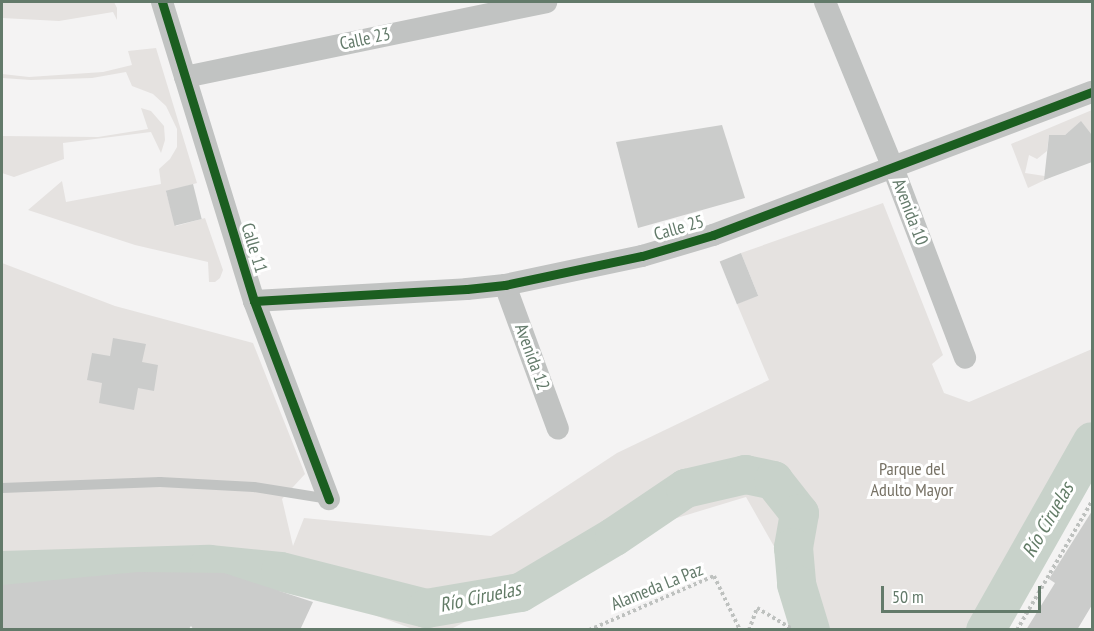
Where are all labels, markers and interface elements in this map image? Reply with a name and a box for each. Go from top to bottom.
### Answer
street label: Calle 23 [338,23,392,55]
street label: Avenida 10 [888,176,932,248]
street label: Calle 25 [651,211,707,245]
street label: Calle 11 [236,220,272,276]
street label: Avenida 12 [510,321,554,393]
park label: Parque del Adulto Mayor [871,459,953,502]
water label: Río Ciruelas [1017,478,1079,562]
street label: Alameda La Paz [608,559,706,615]
scale bar [884,574,1044,612]
water label: Río Ciruelas [437,577,523,617]
text: 50 m [892,585,924,608]

